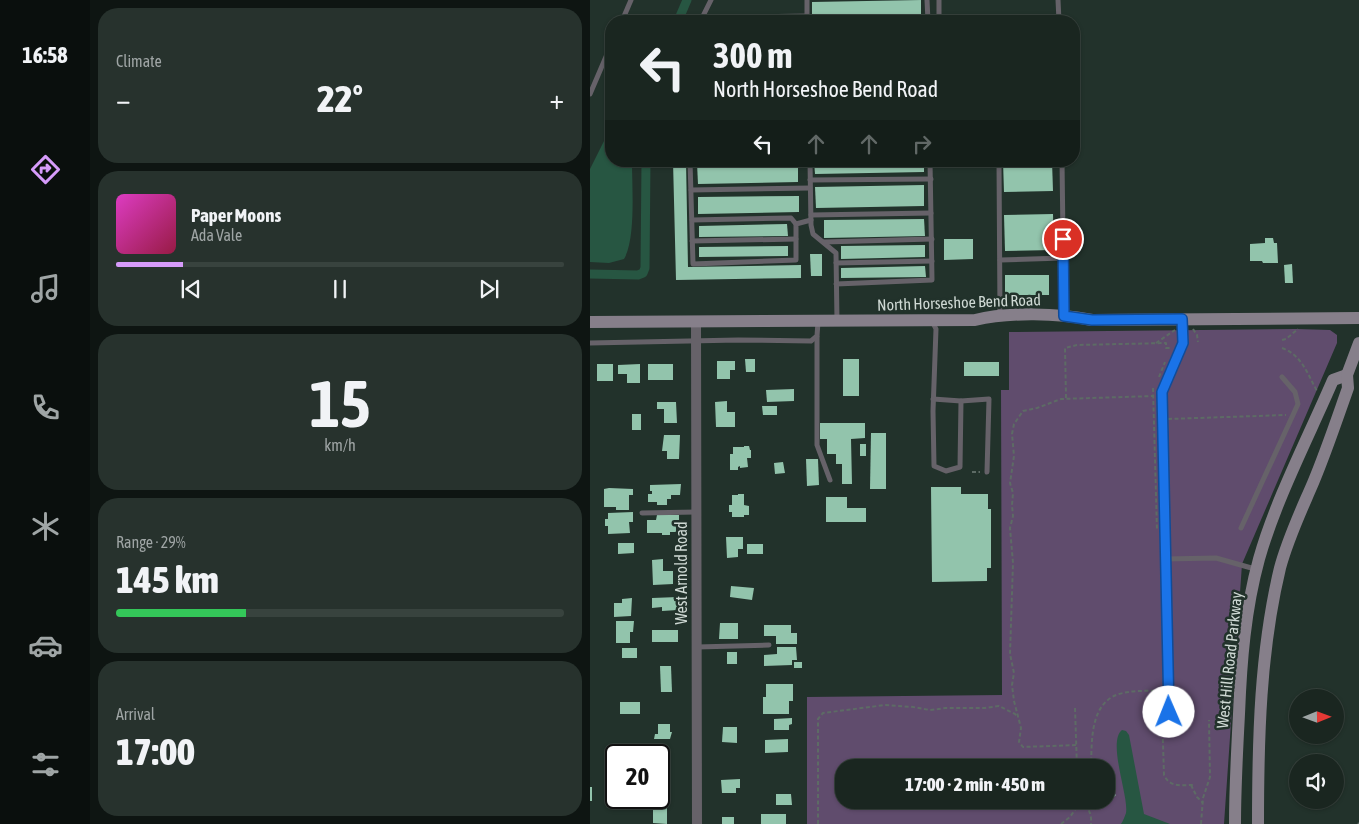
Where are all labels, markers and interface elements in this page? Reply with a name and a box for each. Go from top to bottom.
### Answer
icon: left [630,35,695,100]
text: 300 m [713,35,792,75]
text: 16:58 [22,42,68,68]
text: Climate [116,52,162,70]
text: North Horseshoe Bend Road [713,76,938,102]
text: 22° [317,77,363,120]
text: − [116,83,131,115]
text: + [549,83,564,115]
icon: left [749,130,777,158]
icon: ahead [802,130,830,158]
icon: ahead [855,130,883,158]
icon: right [908,130,936,158]
icon: directions [28,152,63,187]
text: Paper Moons [191,204,281,226]
pin [1042,218,1084,260]
icon: arrive [1049,225,1077,253]
text: Ada Vale [191,226,242,244]
icon: music [28,271,63,306]
icon: previous [177,275,205,303]
icon: pause [326,275,354,303]
icon: next [475,275,503,303]
street label: North Horseshoe Bend Road [877,290,1041,314]
text: 15 [309,366,371,441]
icon: phone [28,390,63,425]
text: km/h [324,436,356,454]
icon: climate [28,509,63,544]
street label: West Arnold Road [672,521,690,625]
text: Range · 29% [116,533,186,551]
text: 145 km [116,558,219,601]
street label: West Hill Road Parkway [1213,590,1246,729]
icon: car [28,628,63,663]
position arrow [1142,685,1194,737]
north arrow [1289,689,1344,744]
map controls [1289,689,1344,809]
text: Arrival [116,705,155,723]
text: 17:00 [116,730,195,773]
speed limit sign: 20 [605,744,670,809]
icon: filters [28,747,63,782]
button: sound [1289,754,1344,809]
text: 17:00 · 2 min · 450 m [905,773,1045,795]

